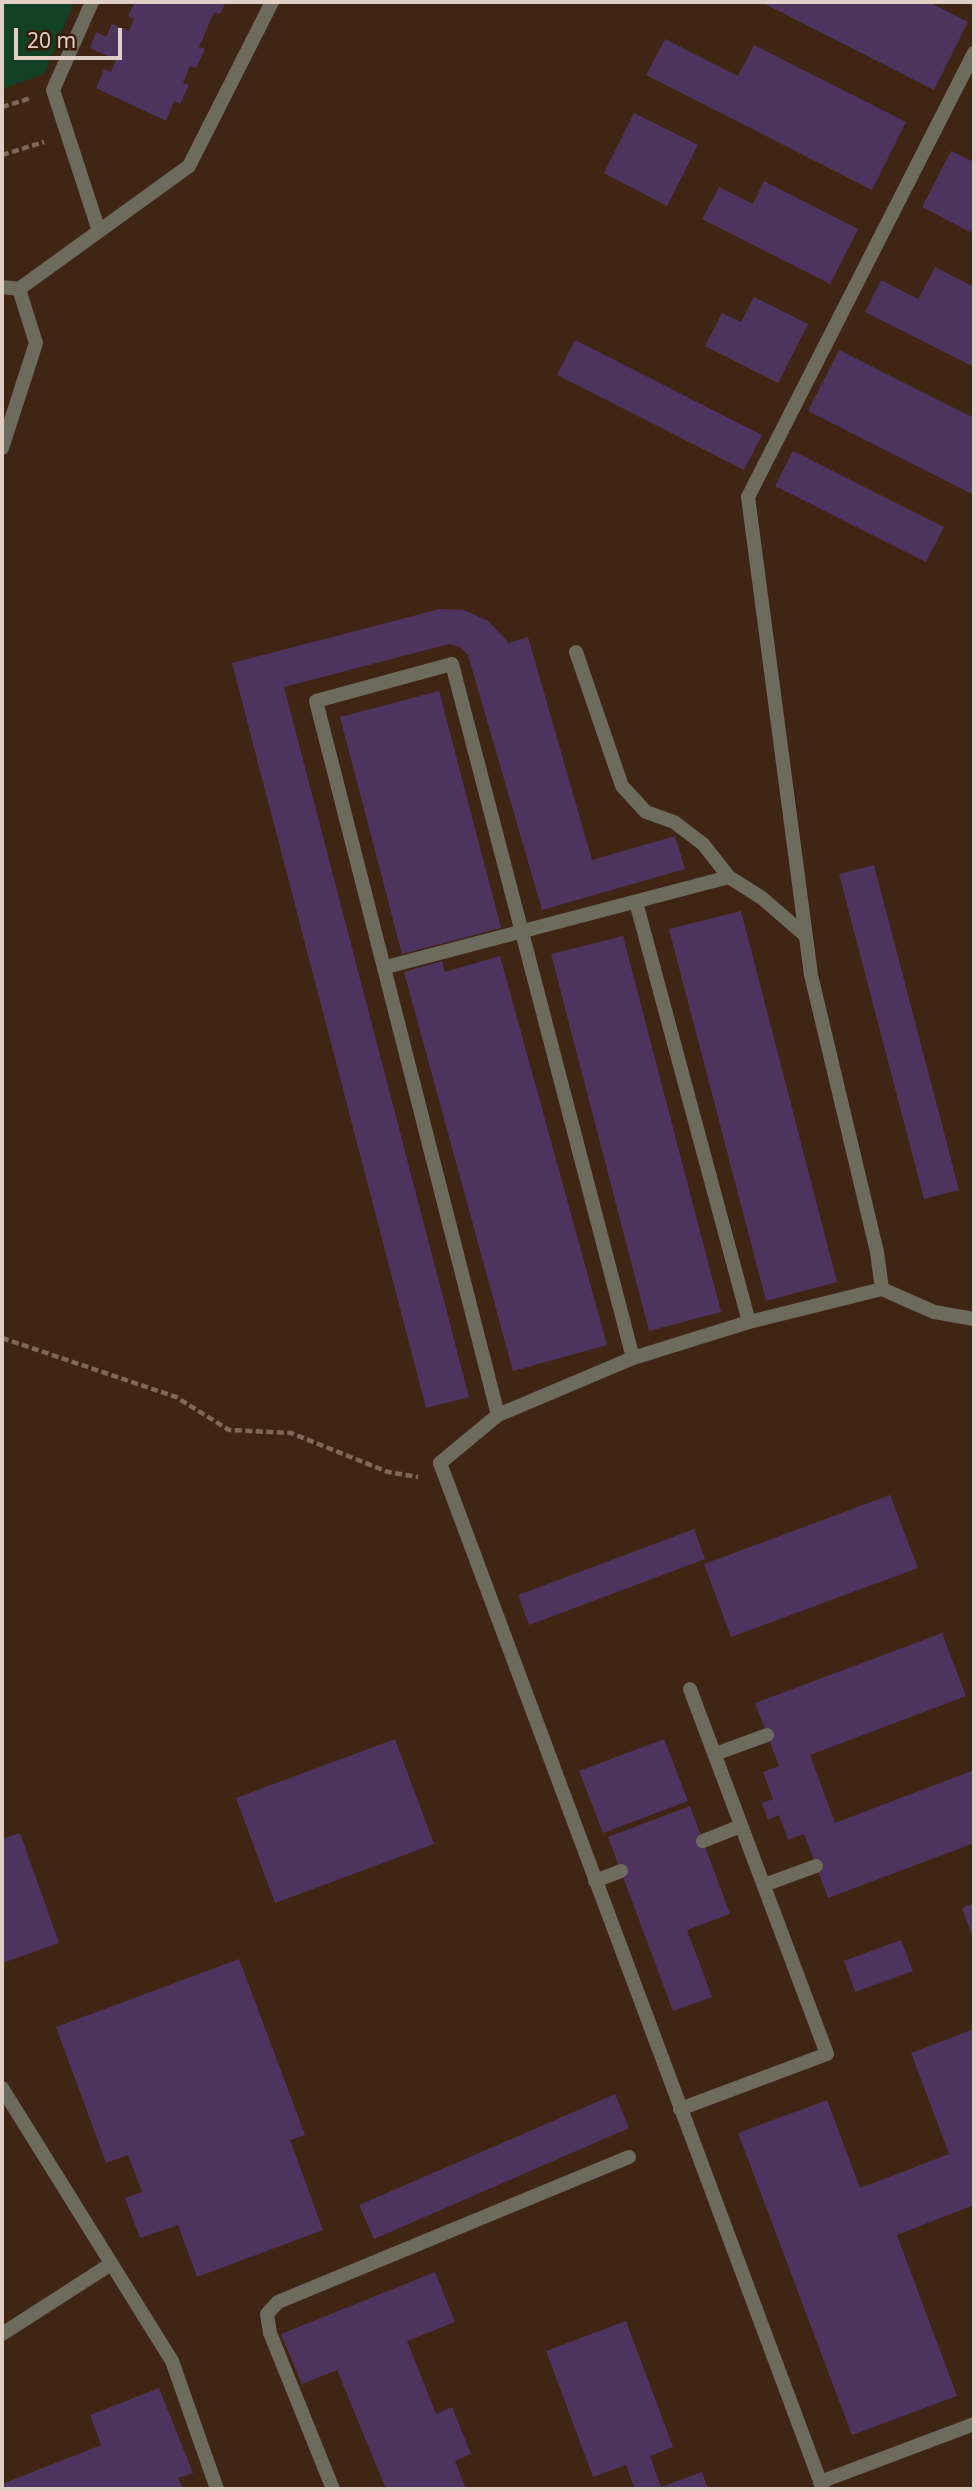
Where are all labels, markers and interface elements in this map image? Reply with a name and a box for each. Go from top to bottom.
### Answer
scale bar [18,14,126,58]
text: 20 m [27,26,76,54]

